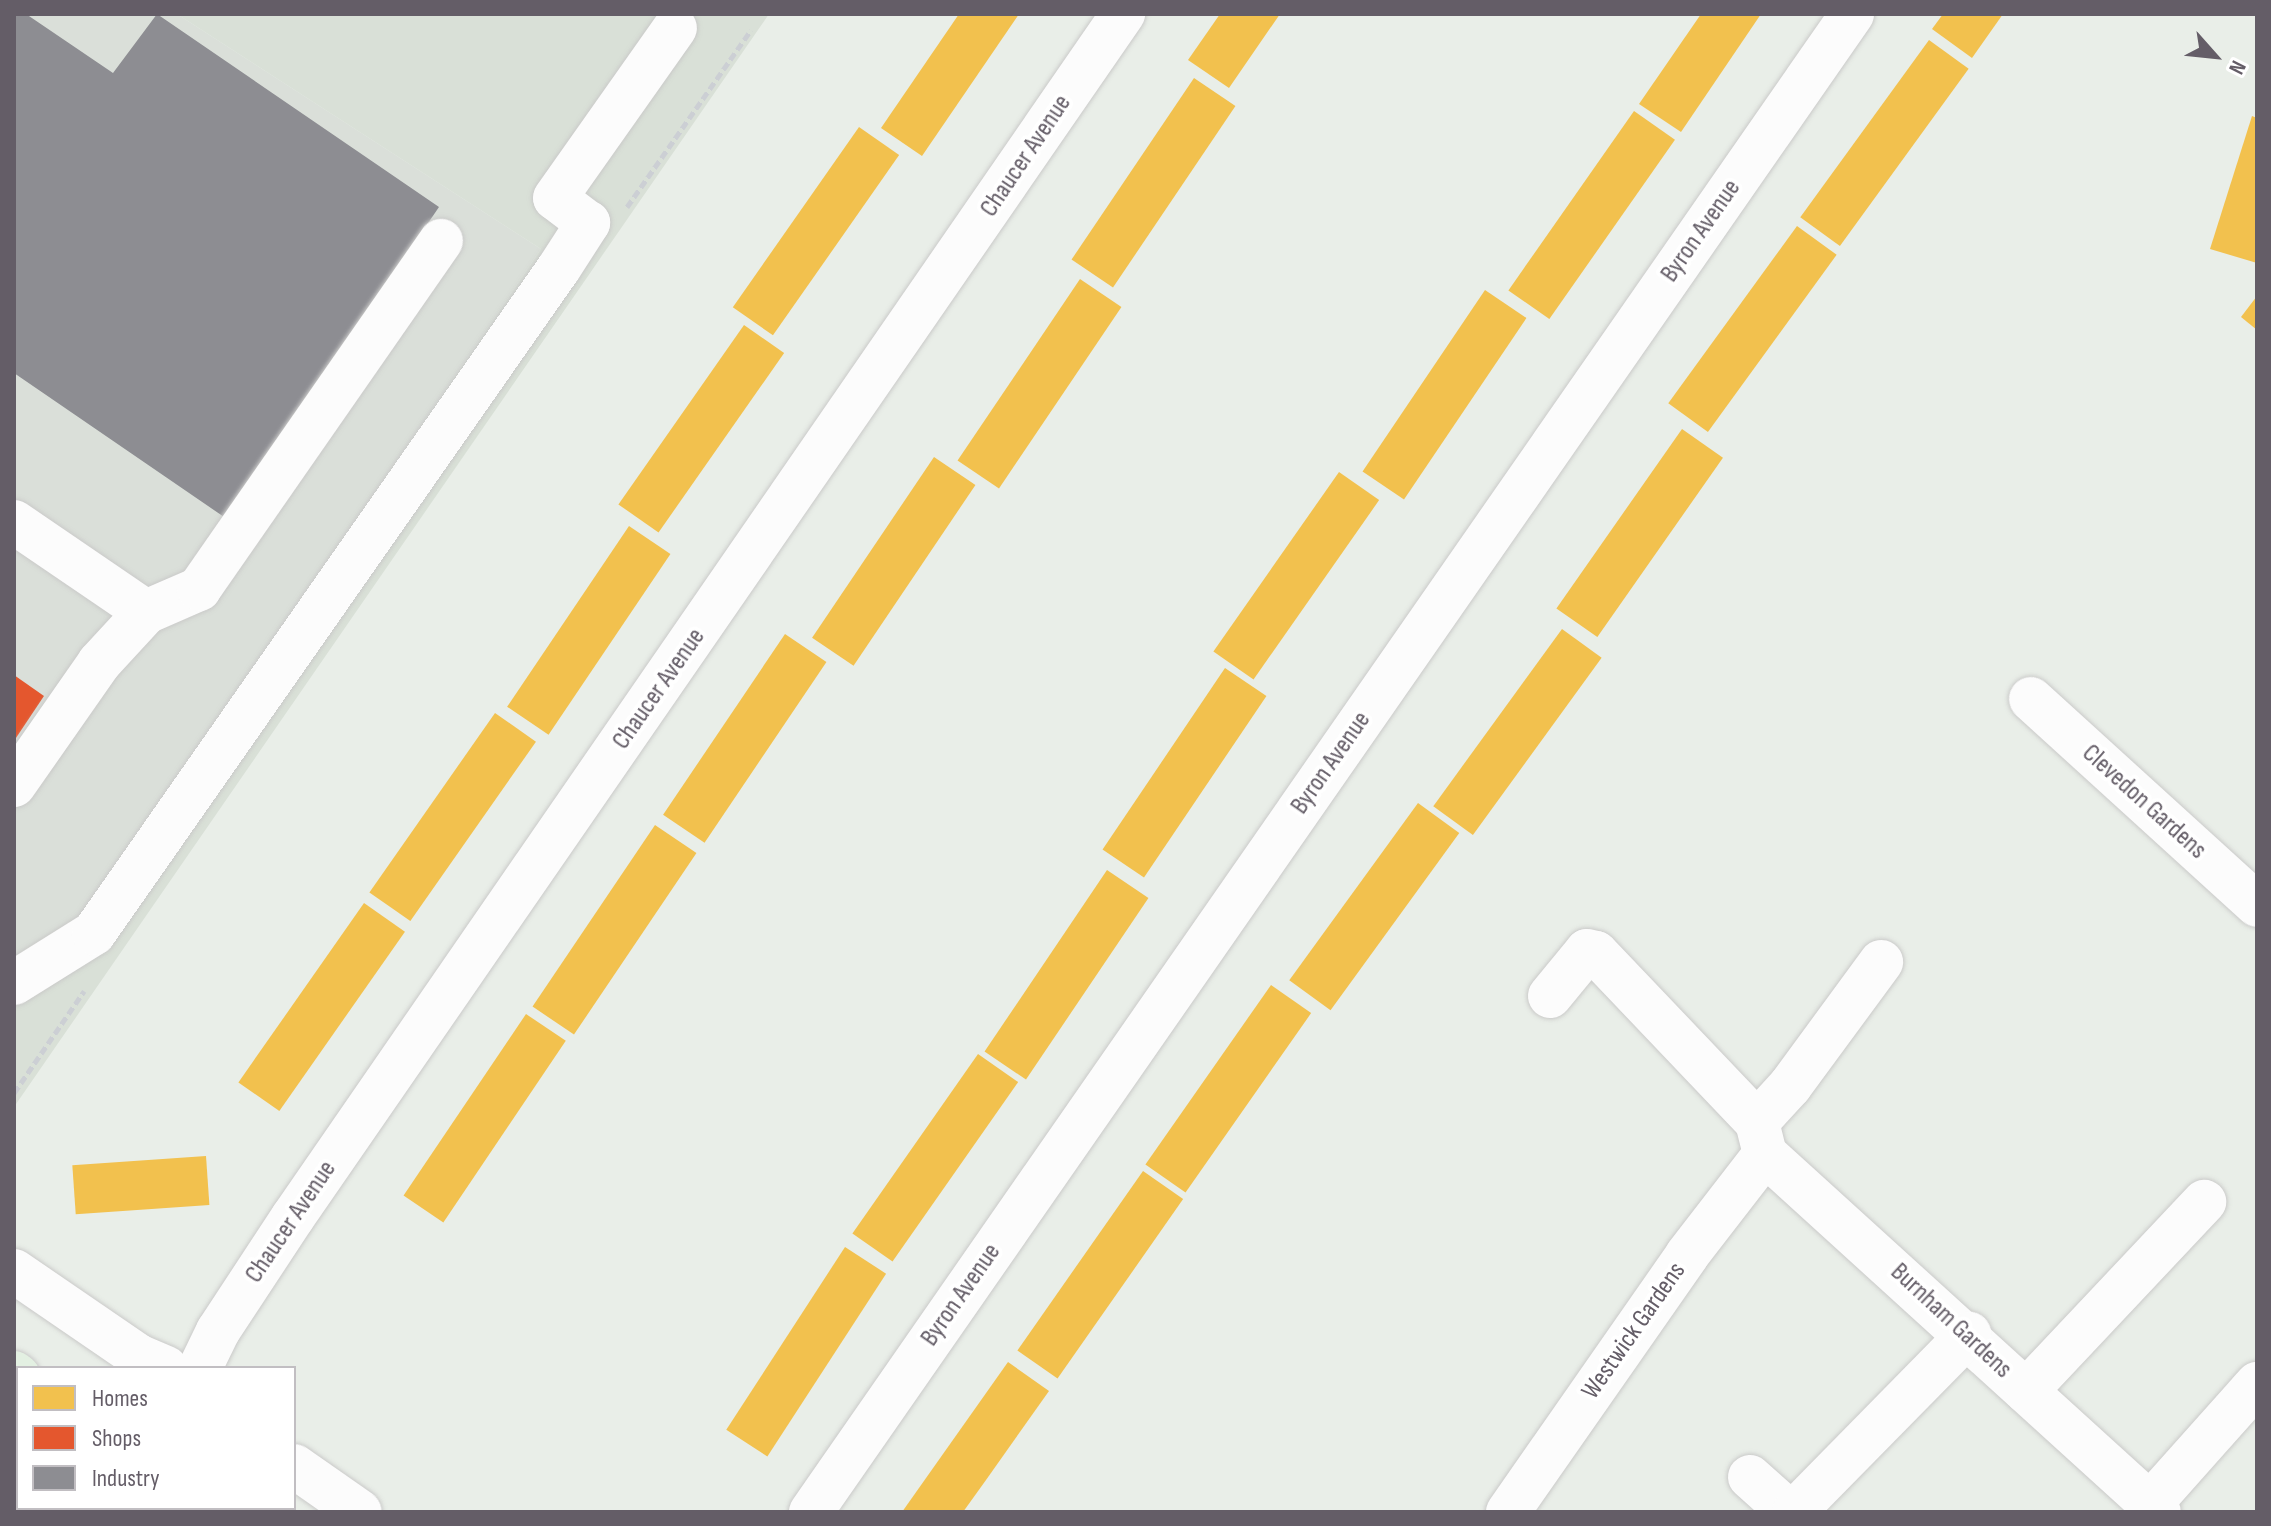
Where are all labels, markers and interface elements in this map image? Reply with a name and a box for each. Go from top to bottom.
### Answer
north arrow [2175,16,2255,96]
text: N [2222,56,2252,78]
street label: Chaucer Avenue [974,89,1078,223]
street label: Byron Avenue [1654,174,1748,288]
street label: Chaucer Avenue [606,622,712,756]
street label: Byron Avenue [1284,706,1378,820]
street label: Clevedon Gardens [2075,738,2213,866]
street label: Chaucer Avenue [239,1155,343,1289]
street label: Byron Avenue [914,1238,1008,1352]
street label: Westwick Gardens [1575,1257,1693,1405]
street label: Burnham Gardens [1884,1257,2018,1385]
legend [16,1366,296,1510]
text: Homes [92,1384,148,1413]
text: Shops [92,1424,141,1453]
text: Industry [92,1464,159,1493]

